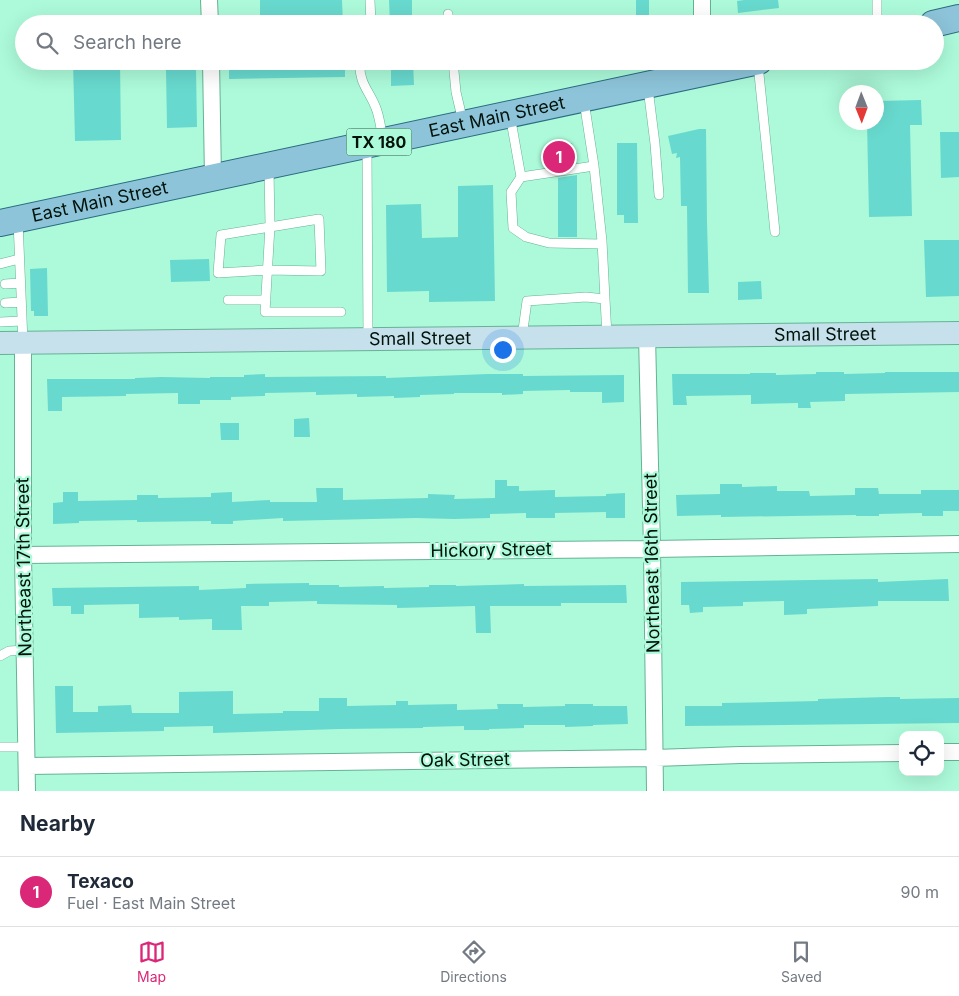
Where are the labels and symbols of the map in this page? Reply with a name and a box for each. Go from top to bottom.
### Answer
north arrow [839,85,884,130]
street label: East Main Street [427,92,567,141]
road number: TX 180 [346,128,412,156]
pin: 1 [543,138,575,176]
street label: East Main Street [30,176,170,226]
street label: Small Street [774,323,876,345]
street label: Small Street [369,327,471,349]
your location [490,337,516,363]
street label: Northeast 16th Street [639,473,664,653]
street label: Northeast 17th Street [11,477,36,657]
street label: Hickory Street [430,538,552,561]
street label: Oak Street [420,748,510,771]

